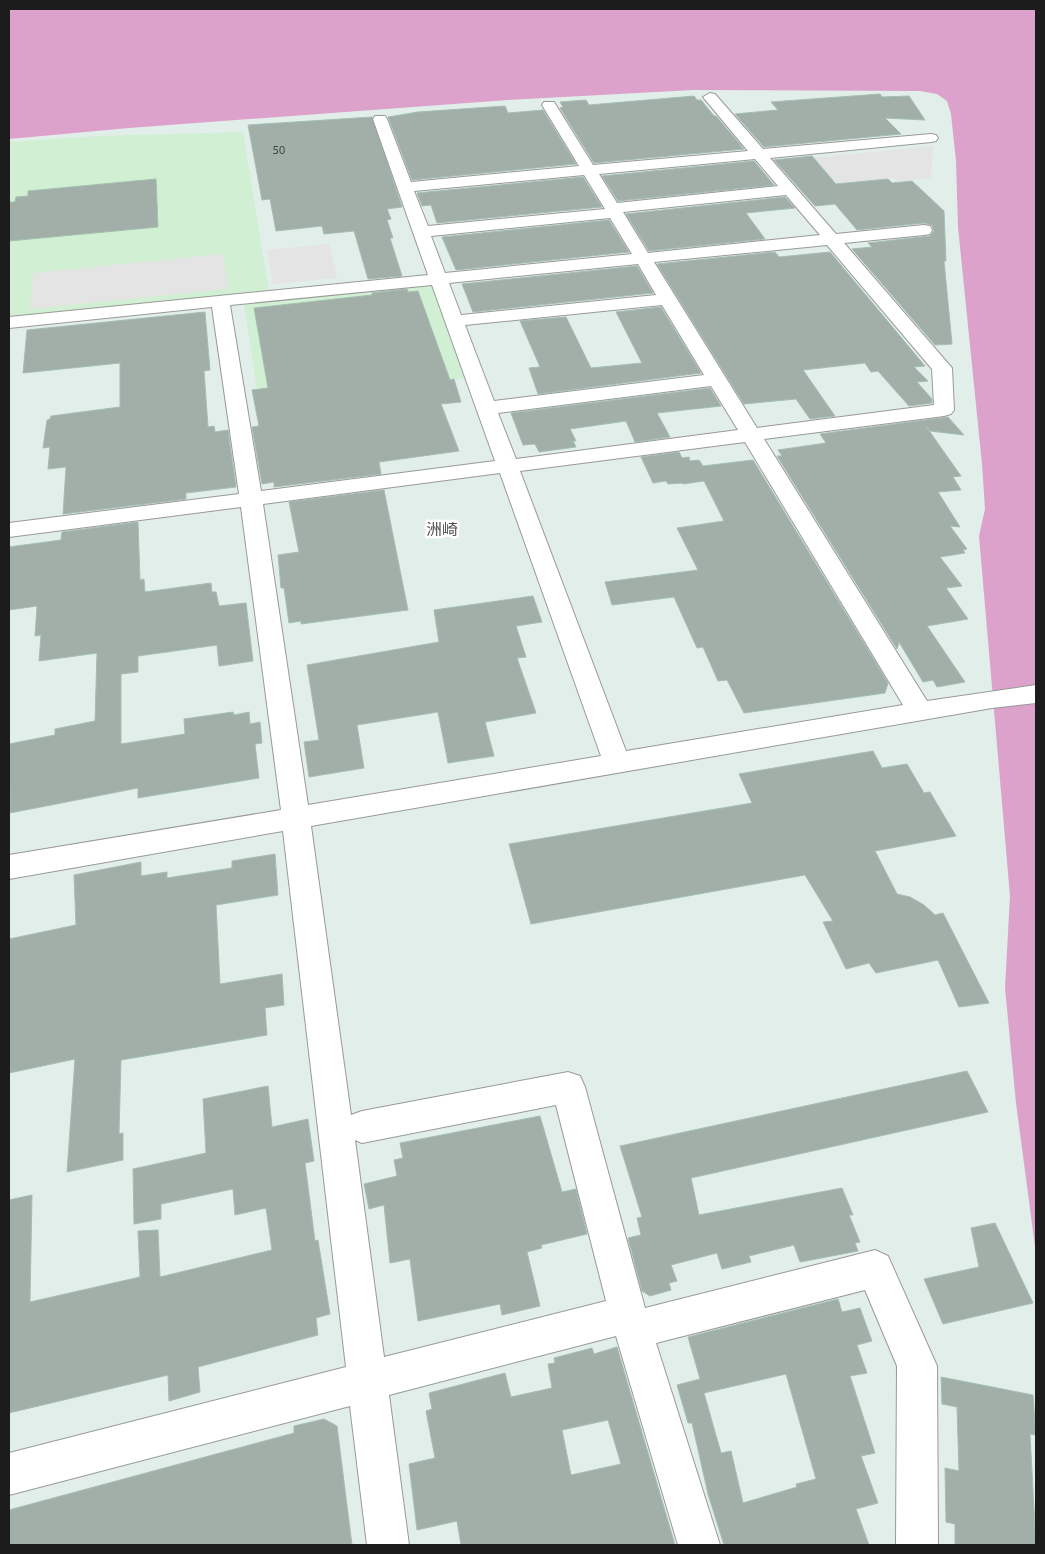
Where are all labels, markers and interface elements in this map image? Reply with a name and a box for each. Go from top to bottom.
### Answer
house number: 50 [273,143,285,156]
district label: 洲崎 [426,519,458,538]

